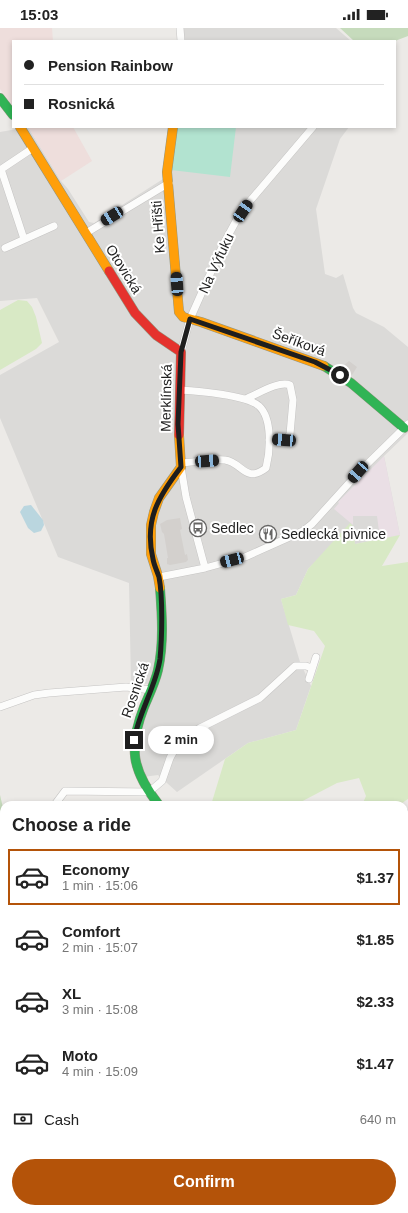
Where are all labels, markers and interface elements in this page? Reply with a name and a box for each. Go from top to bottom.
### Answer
text: 15:03 [20,6,58,23]
text: Pension Rainbow [48,57,173,74]
text: Rosnická [48,95,115,112]
car [231,198,255,224]
street label: Ke Hřišti [148,200,168,254]
car [99,205,125,227]
street label: Na Výfuku [195,230,237,296]
street label: Otovická [103,242,145,297]
car [170,272,184,296]
street label: Šeříková [270,325,328,359]
street label: Merklínská [157,364,175,432]
route start [331,366,349,384]
car [272,433,296,447]
car [195,454,219,468]
car [346,459,370,485]
bus stop icon: Sedlec [188,518,208,538]
place label: Sedlec [211,520,254,536]
restaurant icon: Sedlecká pivnice [258,524,278,544]
place label: Sedlecká pivnice [281,526,386,542]
car [219,551,245,569]
street label: Rosnická [118,660,152,720]
callout: 2 min [148,726,214,754]
route end [125,731,143,749]
text: 2 min [164,732,198,747]
text: Choose a ride [12,815,131,835]
icon: car [14,859,50,895]
text: Economy [62,861,130,878]
text: $1.37 [356,869,394,886]
text: 1 min · 15:06 [62,878,138,893]
icon: car [14,921,50,957]
text: Comfort [62,923,120,940]
text: $1.85 [356,931,394,948]
text: 2 min · 15:07 [62,940,138,955]
icon: car [14,983,50,1019]
text: XL [62,985,81,1002]
text: $2.33 [356,993,394,1010]
text: 3 min · 15:08 [62,1002,138,1017]
icon: car [14,1045,50,1081]
text: Moto [62,1047,98,1064]
text: $1.47 [356,1055,394,1072]
text: 4 min · 15:09 [62,1064,138,1079]
icon: cash [12,1108,34,1130]
text: Cash [44,1111,79,1128]
text: 640 m [360,1112,396,1127]
button: Confirm [12,1159,396,1205]

